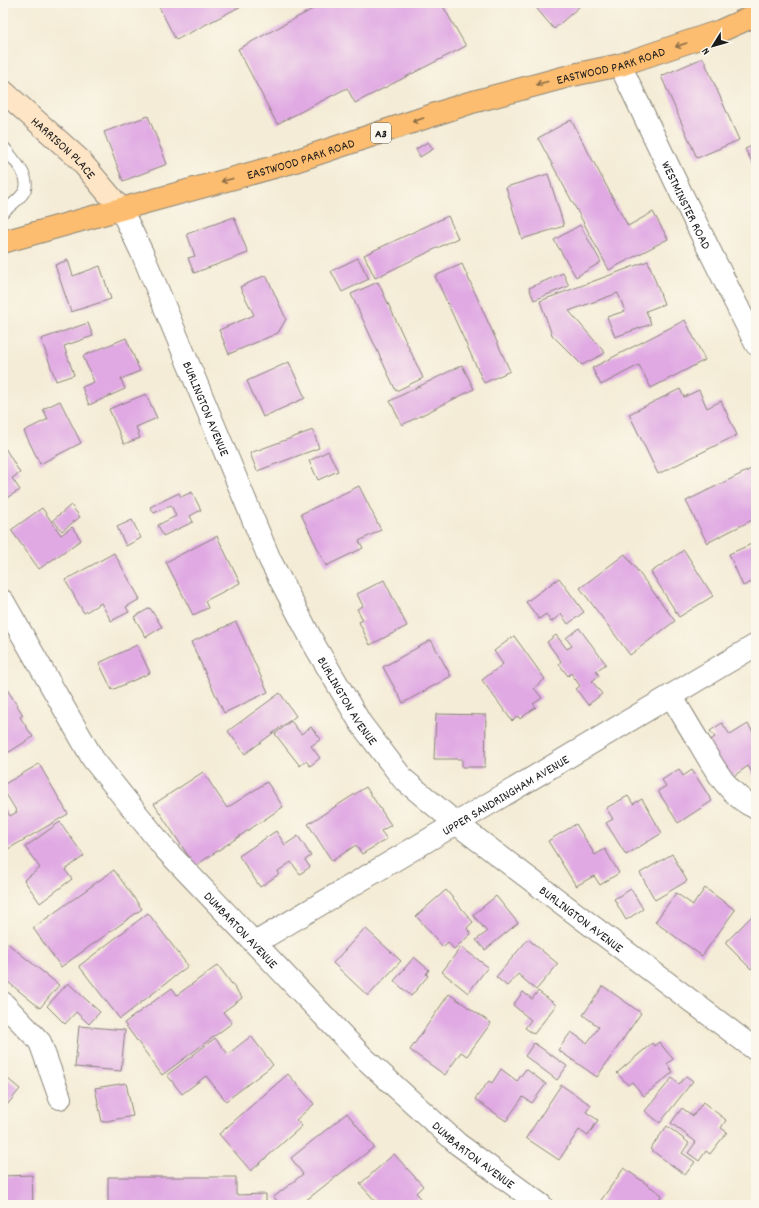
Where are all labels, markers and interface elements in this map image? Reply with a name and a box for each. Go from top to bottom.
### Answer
north arrow [693,26,733,66]
one-way arrow [675,41,687,49]
street label: EASTWOOD PARK ROAD [555,43,668,91]
text: N [698,43,715,58]
one-way arrow [536,80,549,87]
street label: HARRISON PLACE [26,113,99,184]
one-way arrow [412,117,424,125]
road number: A3 [371,123,391,143]
street label: EASTWOOD PARK ROAD [245,135,358,186]
street label: WESTMINSTER ROAD [655,158,715,254]
one-way arrow [221,177,234,184]
street label: BURLINGTON AVENUE [176,359,233,460]
street label: BURLINGTON AVENUE [311,654,381,750]
street label: UPPER SANDRINGHAM AVENUE [439,751,574,842]
street label: BURLINGTON AVENUE [534,882,627,959]
street label: DUMBARTON AVENUE [198,888,281,974]
street label: DUMBARTON AVENUE [427,1118,518,1195]

